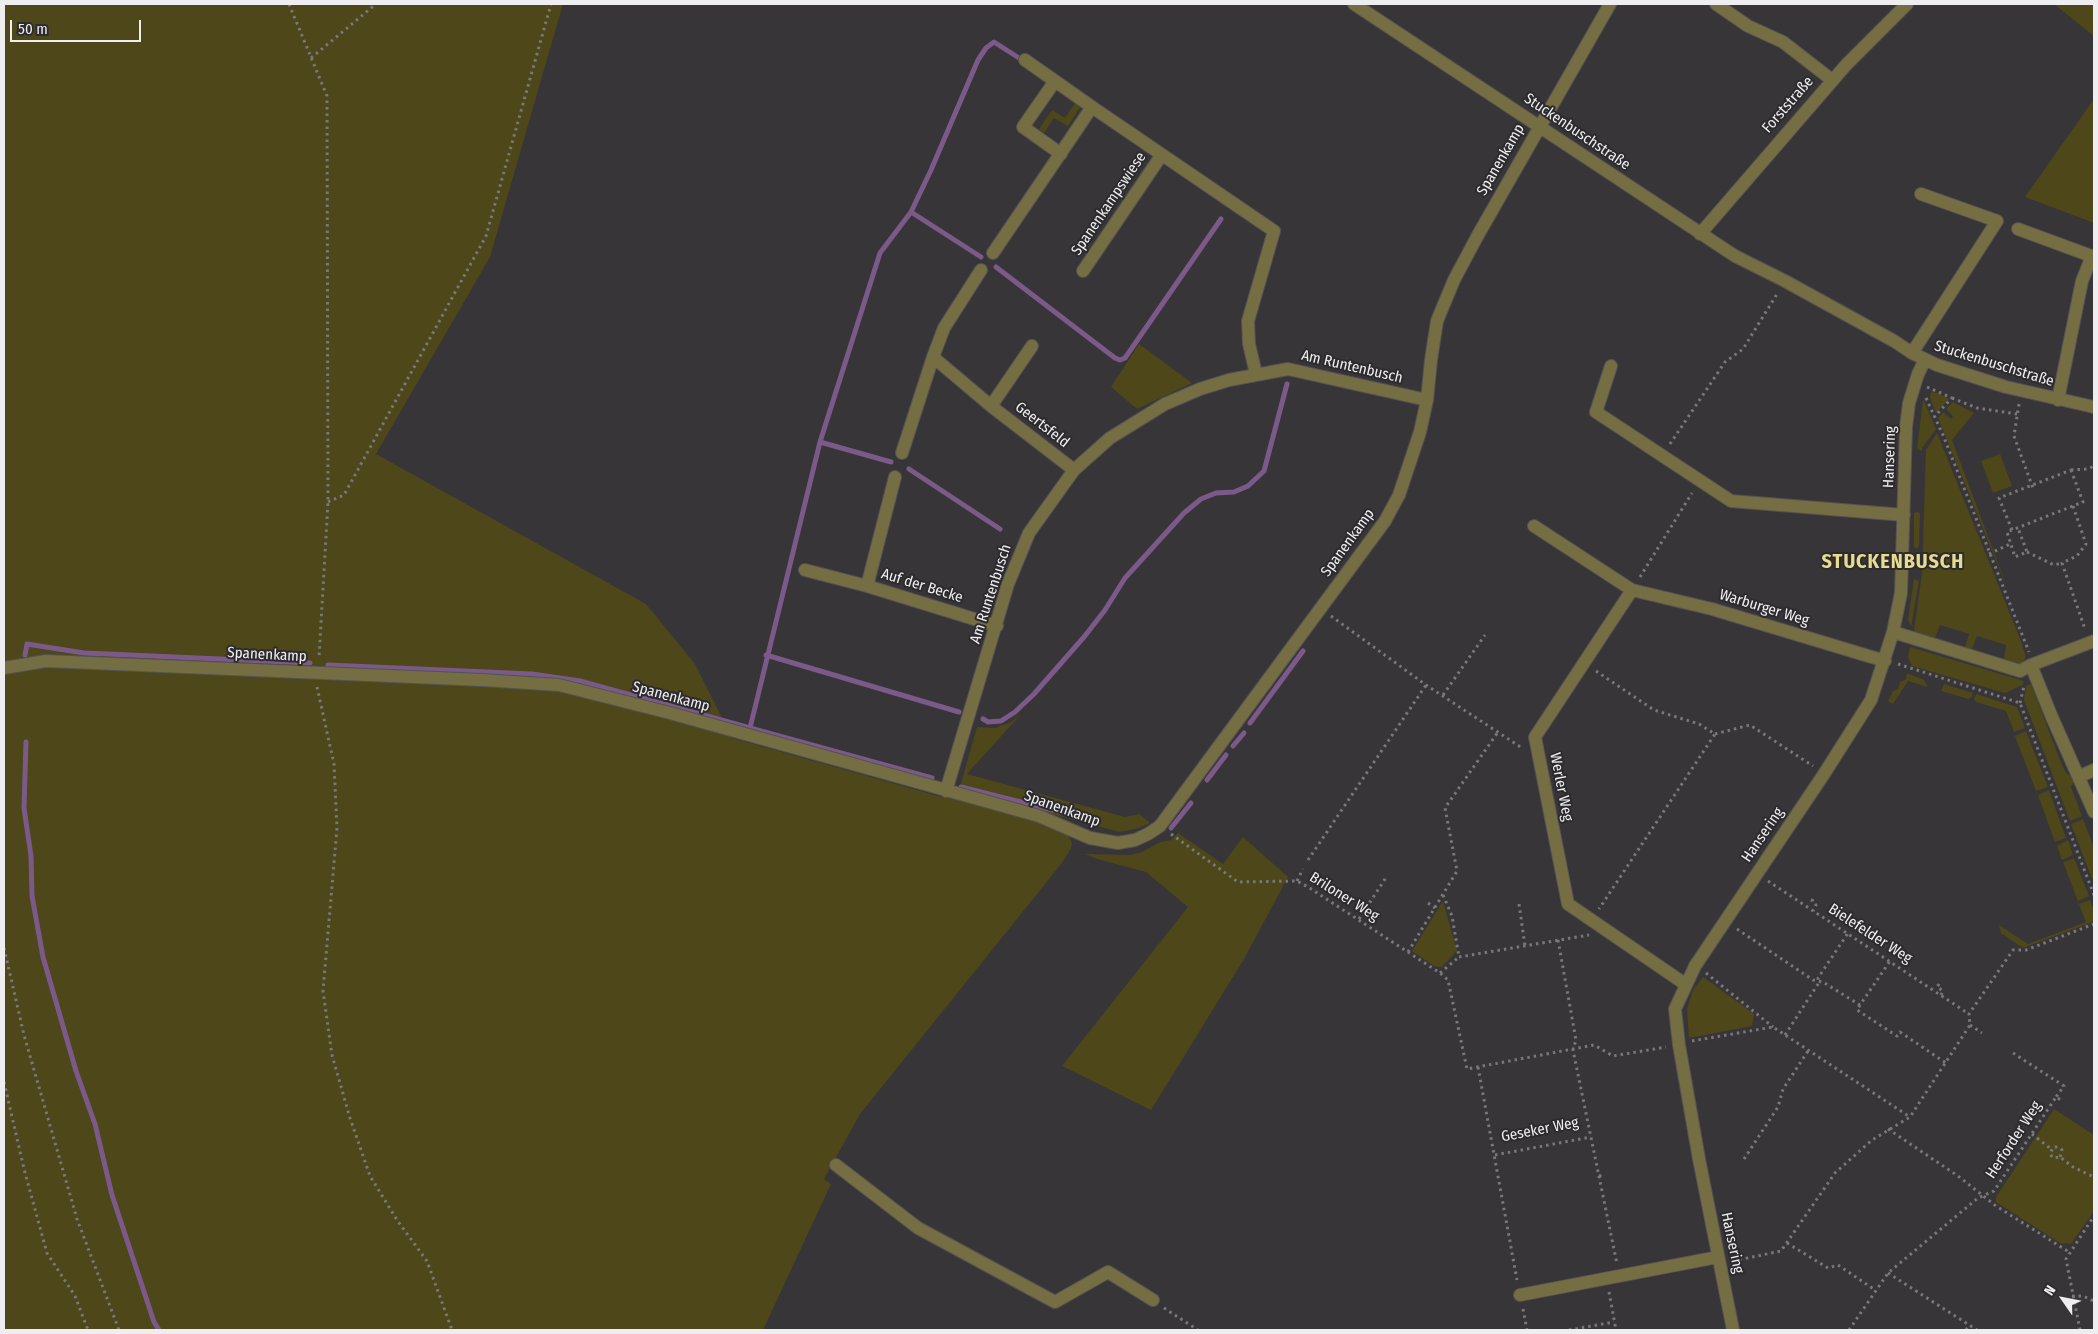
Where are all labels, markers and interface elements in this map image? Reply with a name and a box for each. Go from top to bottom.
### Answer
scale bar [12,10,144,42]
text: 50 m [18,20,48,38]
street label: Forststraße [1759,73,1817,137]
street label: Stuckenbuschstraße [1520,90,1634,174]
street label: Spanenkamp [1473,121,1529,199]
street label: Spanenkampswiese [1068,149,1150,259]
street label: Stuckenbuschstraße [1932,337,2056,391]
street label: Am Runtenbusch [1300,347,1404,387]
street label: Geertsfeld [1011,398,1073,452]
street label: Hansering [1880,426,1900,488]
street label: Spanenkamp [1317,506,1379,580]
street label: Am Runtenbusch [966,542,1016,646]
district label: STUCKENBUSCH [1820,550,1966,574]
street label: Auf der Becke [879,565,965,607]
street label: Warburger Weg [1717,586,1811,630]
street label: Spanenkamp [227,644,307,666]
street label: Spanenkamp [630,678,712,716]
street label: Werler Weg [1546,751,1576,823]
street label: Spanenkamp [1022,787,1102,831]
street label: Hansering [1738,804,1788,866]
street label: Briloner Weg [1306,869,1382,925]
street label: Bielefelder Weg [1825,900,1915,968]
street label: Herforder Weg [1982,1098,2046,1182]
street label: Geseker Weg [1500,1114,1580,1146]
street label: Hansering [1717,1211,1747,1275]
north arrow [2038,1274,2088,1324]
text: N [2041,1282,2059,1299]

